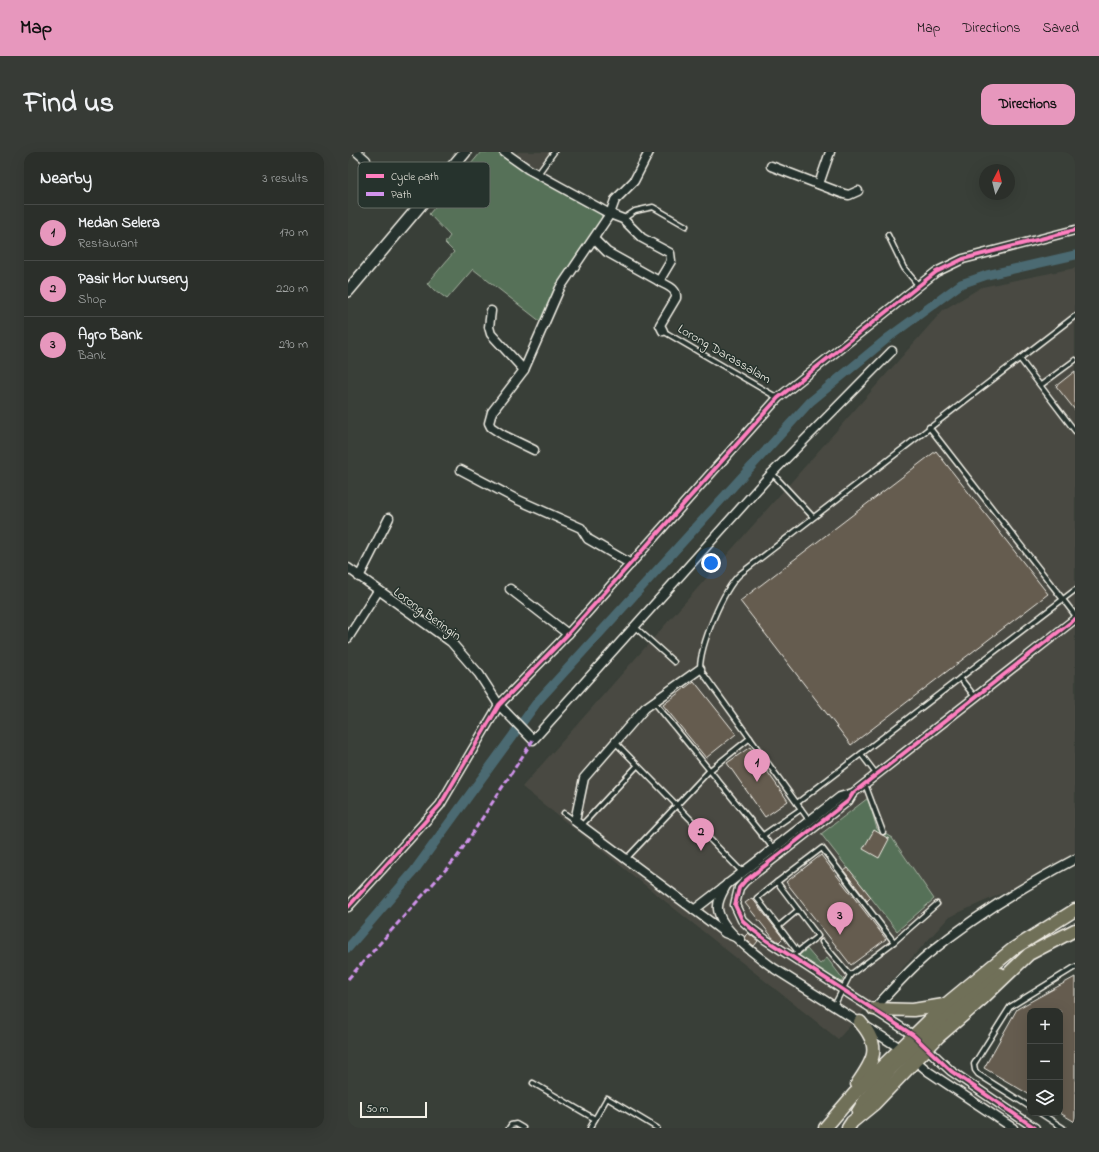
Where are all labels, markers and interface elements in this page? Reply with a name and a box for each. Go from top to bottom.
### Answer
text: Map [20,15,52,42]
text: Map [917,18,940,39]
text: Directions [962,18,1020,39]
text: Saved [1042,18,1079,39]
text: Find us [24,84,114,125]
button: Directions [981,84,1075,125]
legend [358,162,490,208]
north arrow [979,164,1015,200]
text: Nearby [40,166,92,191]
text: 3 results [262,169,308,188]
text: Cycle path [391,169,439,186]
text: Path [391,187,412,203]
text: Medan Selera [78,212,160,234]
text: 1 [51,223,55,242]
text: 170 m [280,223,308,242]
text: Restaurant [78,234,138,253]
text: Pasir Hor Nursery [78,268,188,290]
text: 2 [50,279,56,298]
text: 220 m [276,279,308,298]
text: Shop [78,290,106,309]
street label: Lorong Darassalam [674,320,774,390]
text: Agro Bank [78,324,142,346]
text: 3 [50,335,56,354]
text: 290 m [279,335,308,354]
text: Bank [78,346,106,365]
your location [701,553,721,573]
street label: Lorong Beringin [389,583,465,646]
pin: 1 [744,749,770,782]
pin: 2 [688,818,714,851]
pin: 3 [827,902,853,935]
map controls [1027,1008,1063,1116]
button: + [1027,1008,1063,1044]
button: − [1027,1044,1063,1080]
button: layers [1027,1080,1063,1116]
scale bar [360,1100,427,1119]
text: 50 m [366,1101,388,1117]

